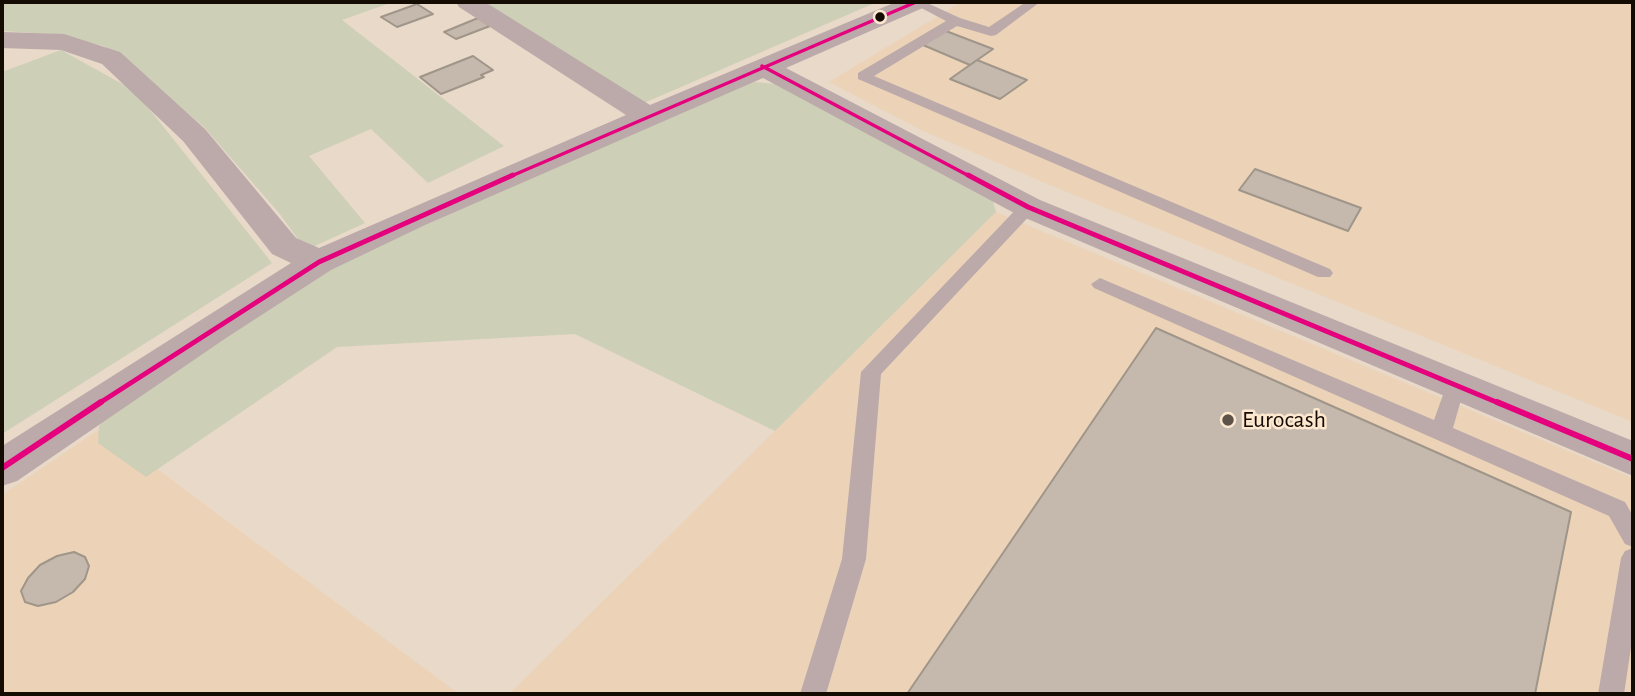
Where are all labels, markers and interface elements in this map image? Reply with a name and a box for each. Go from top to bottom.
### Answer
unlabelled marker [873,10,887,24]
place label: Eurocash [1242,406,1326,434]
marker: Eurocash [1220,412,1236,428]

